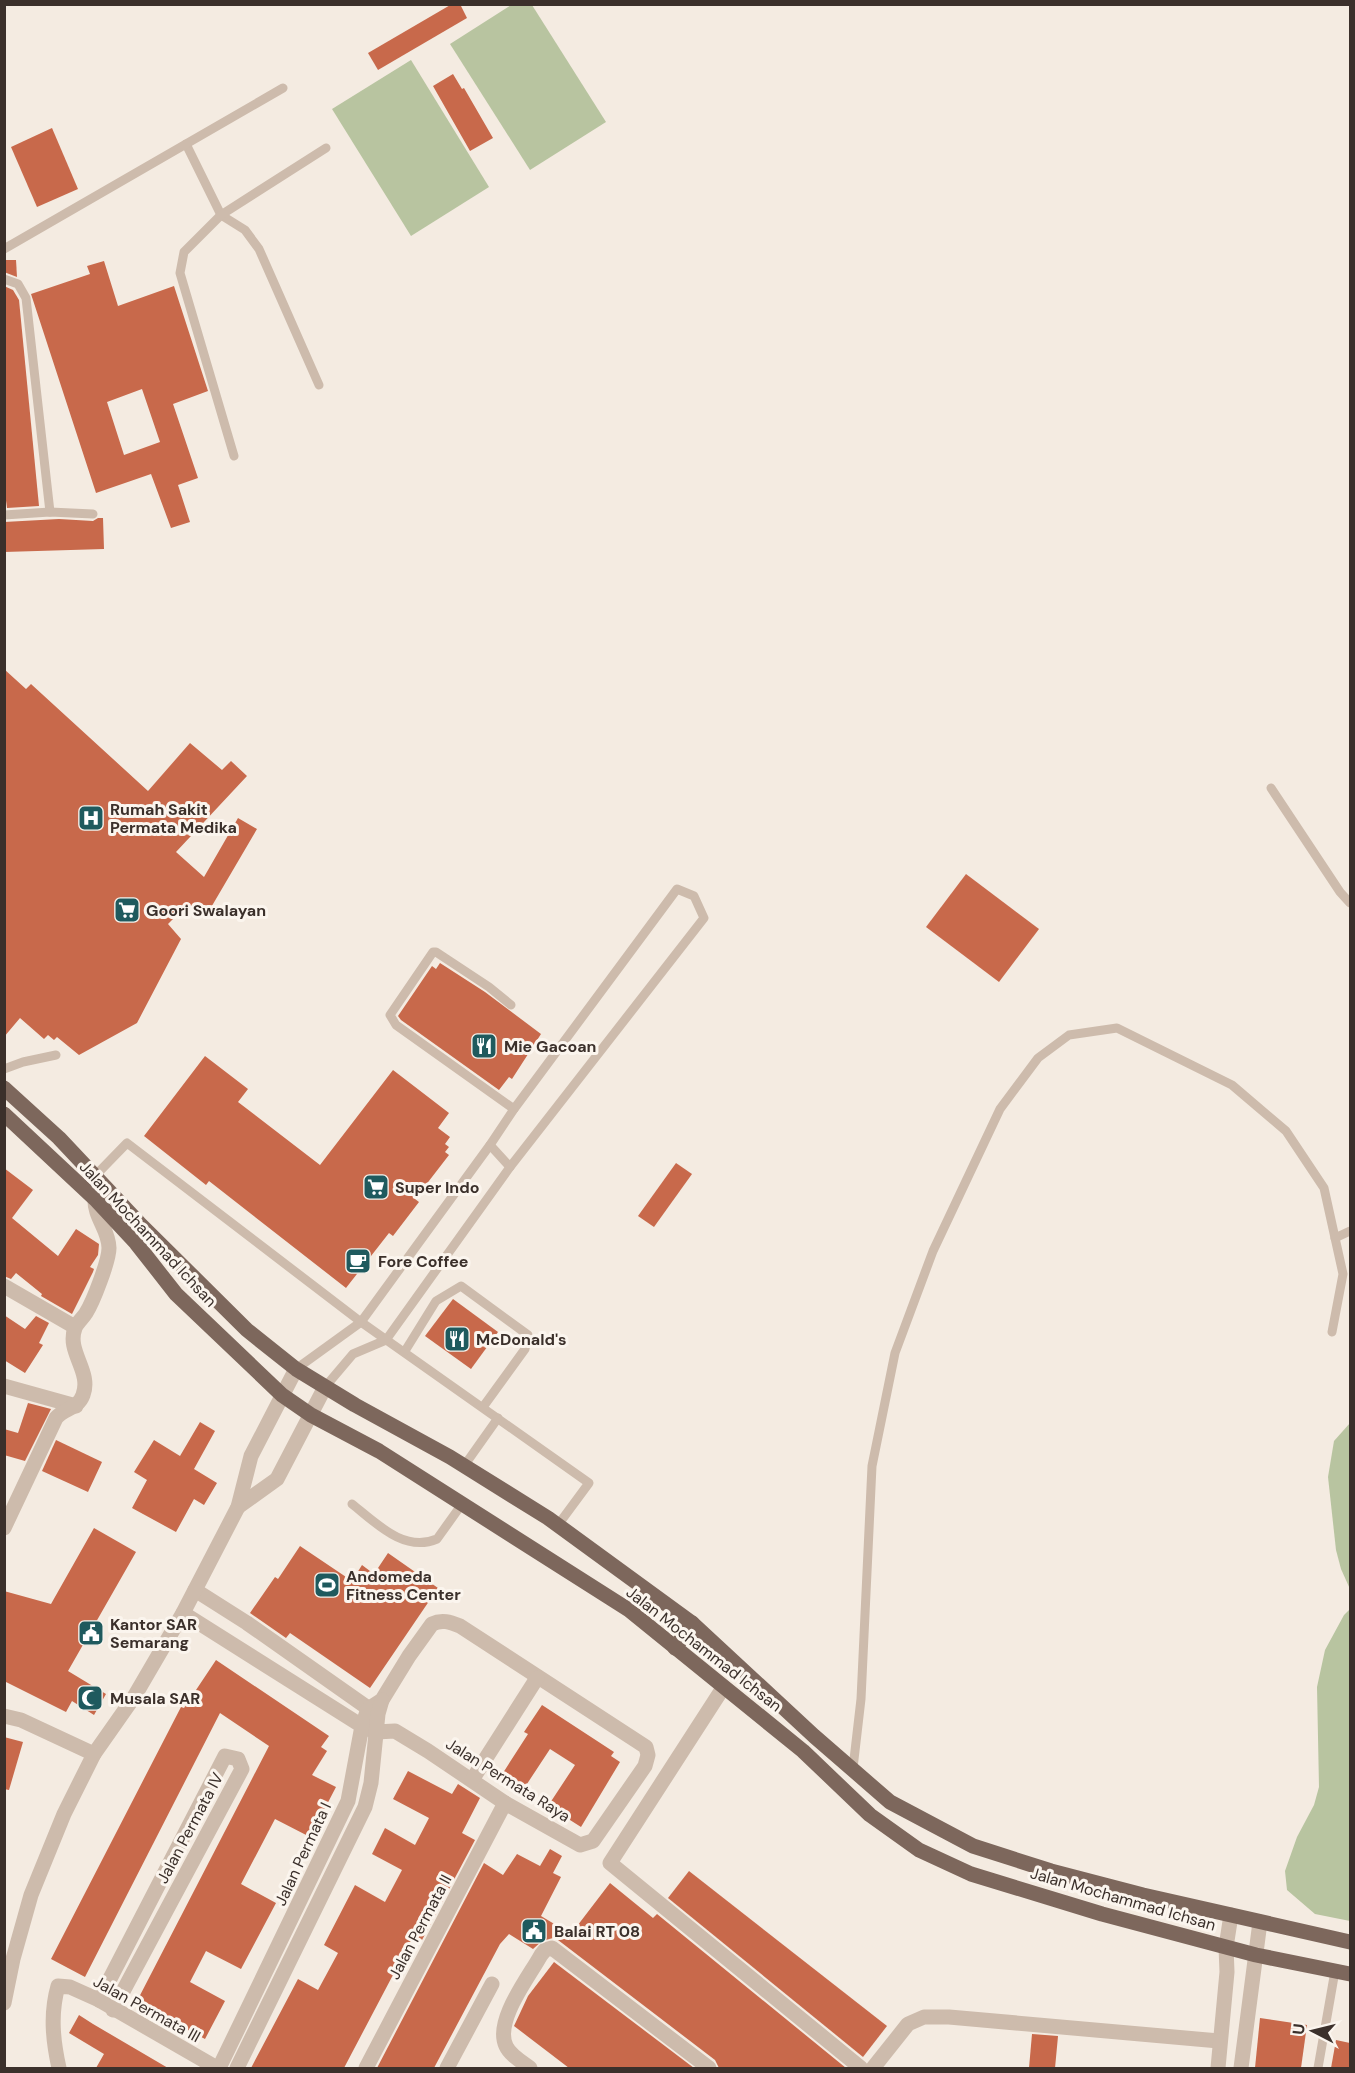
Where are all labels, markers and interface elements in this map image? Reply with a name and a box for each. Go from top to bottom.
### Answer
place label: Rumah Sakit Permata Medika [110,799,237,838]
hospital icon: Rumah Sakit Permata Medika [76,803,106,833]
supermarket icon: Goori Swalayan [112,895,142,925]
place label: Goori Swalayan [146,900,266,921]
restaurant icon: Mie Gacoan [469,1031,499,1061]
place label: Mie Gacoan [504,1036,597,1057]
street label: Jalan Mochammad Ichsan [75,1157,221,1311]
supermarket icon: Super Indo [361,1172,391,1202]
place label: Super Indo [395,1177,479,1198]
cafe icon: Fore Coffee [343,1246,373,1276]
place label: Fore Coffee [378,1251,468,1272]
restaurant icon: McDonald's [442,1324,472,1354]
place label: McDonald's [476,1329,567,1350]
place label: Andomeda Fitness Center [346,1566,461,1605]
sports icon: Andomeda Fitness Center [312,1570,342,1600]
street label: Jalan Mochammad Ichsan [622,1582,786,1716]
place label: Kantor SAR Semarang [110,1614,197,1653]
public building icon: Kantor SAR Semarang [76,1618,106,1648]
mosque icon: Musala SAR [75,1683,105,1713]
place label: Musala SAR [110,1688,200,1709]
street label: Jalan Permata Raya [442,1733,574,1827]
street label: Jalan Permata IV [152,1769,228,1887]
street label: Jalan Permata I [270,1799,336,1909]
street label: Jalan Mochammad Ichsan [1028,1862,1218,1936]
street label: Jalan Permata II [384,1871,456,1983]
public building icon: Balai RT 08 [519,1916,549,1946]
place label: Balai RT 08 [554,1921,640,1942]
street label: Jalan Permata III [90,1971,204,2047]
north arrow [1283,2001,1343,2061]
text: U [1288,2023,1310,2036]

